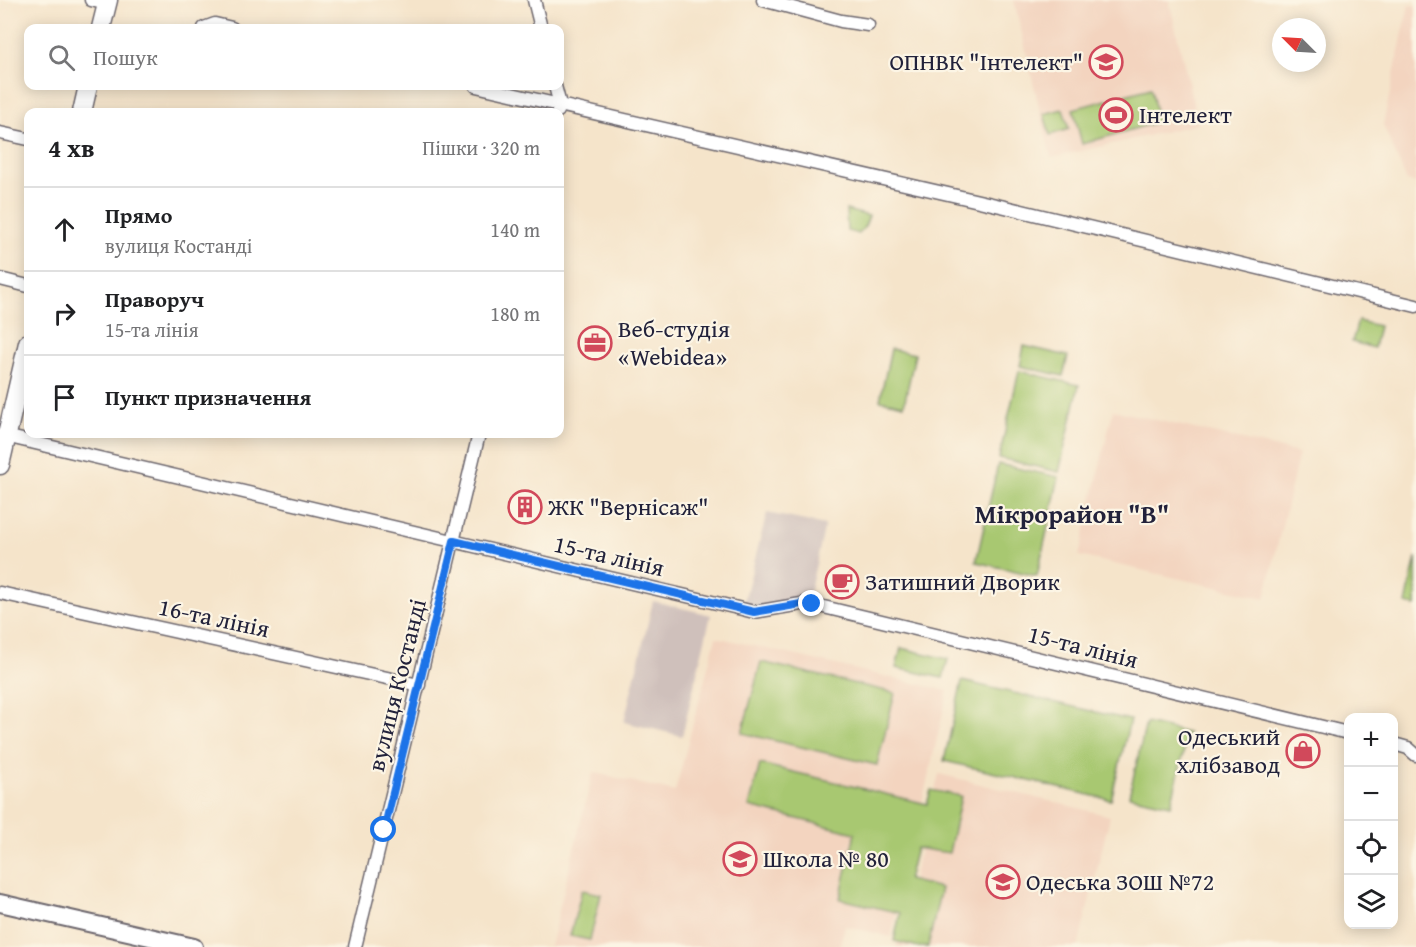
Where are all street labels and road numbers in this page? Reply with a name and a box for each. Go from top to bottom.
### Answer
street label: 15-та лінія [550,526,668,585]
street label: 16-та лінія [155,589,273,646]
street label: вулиця Костанді [358,595,435,775]
street label: 15-та лінія [1024,616,1142,677]

